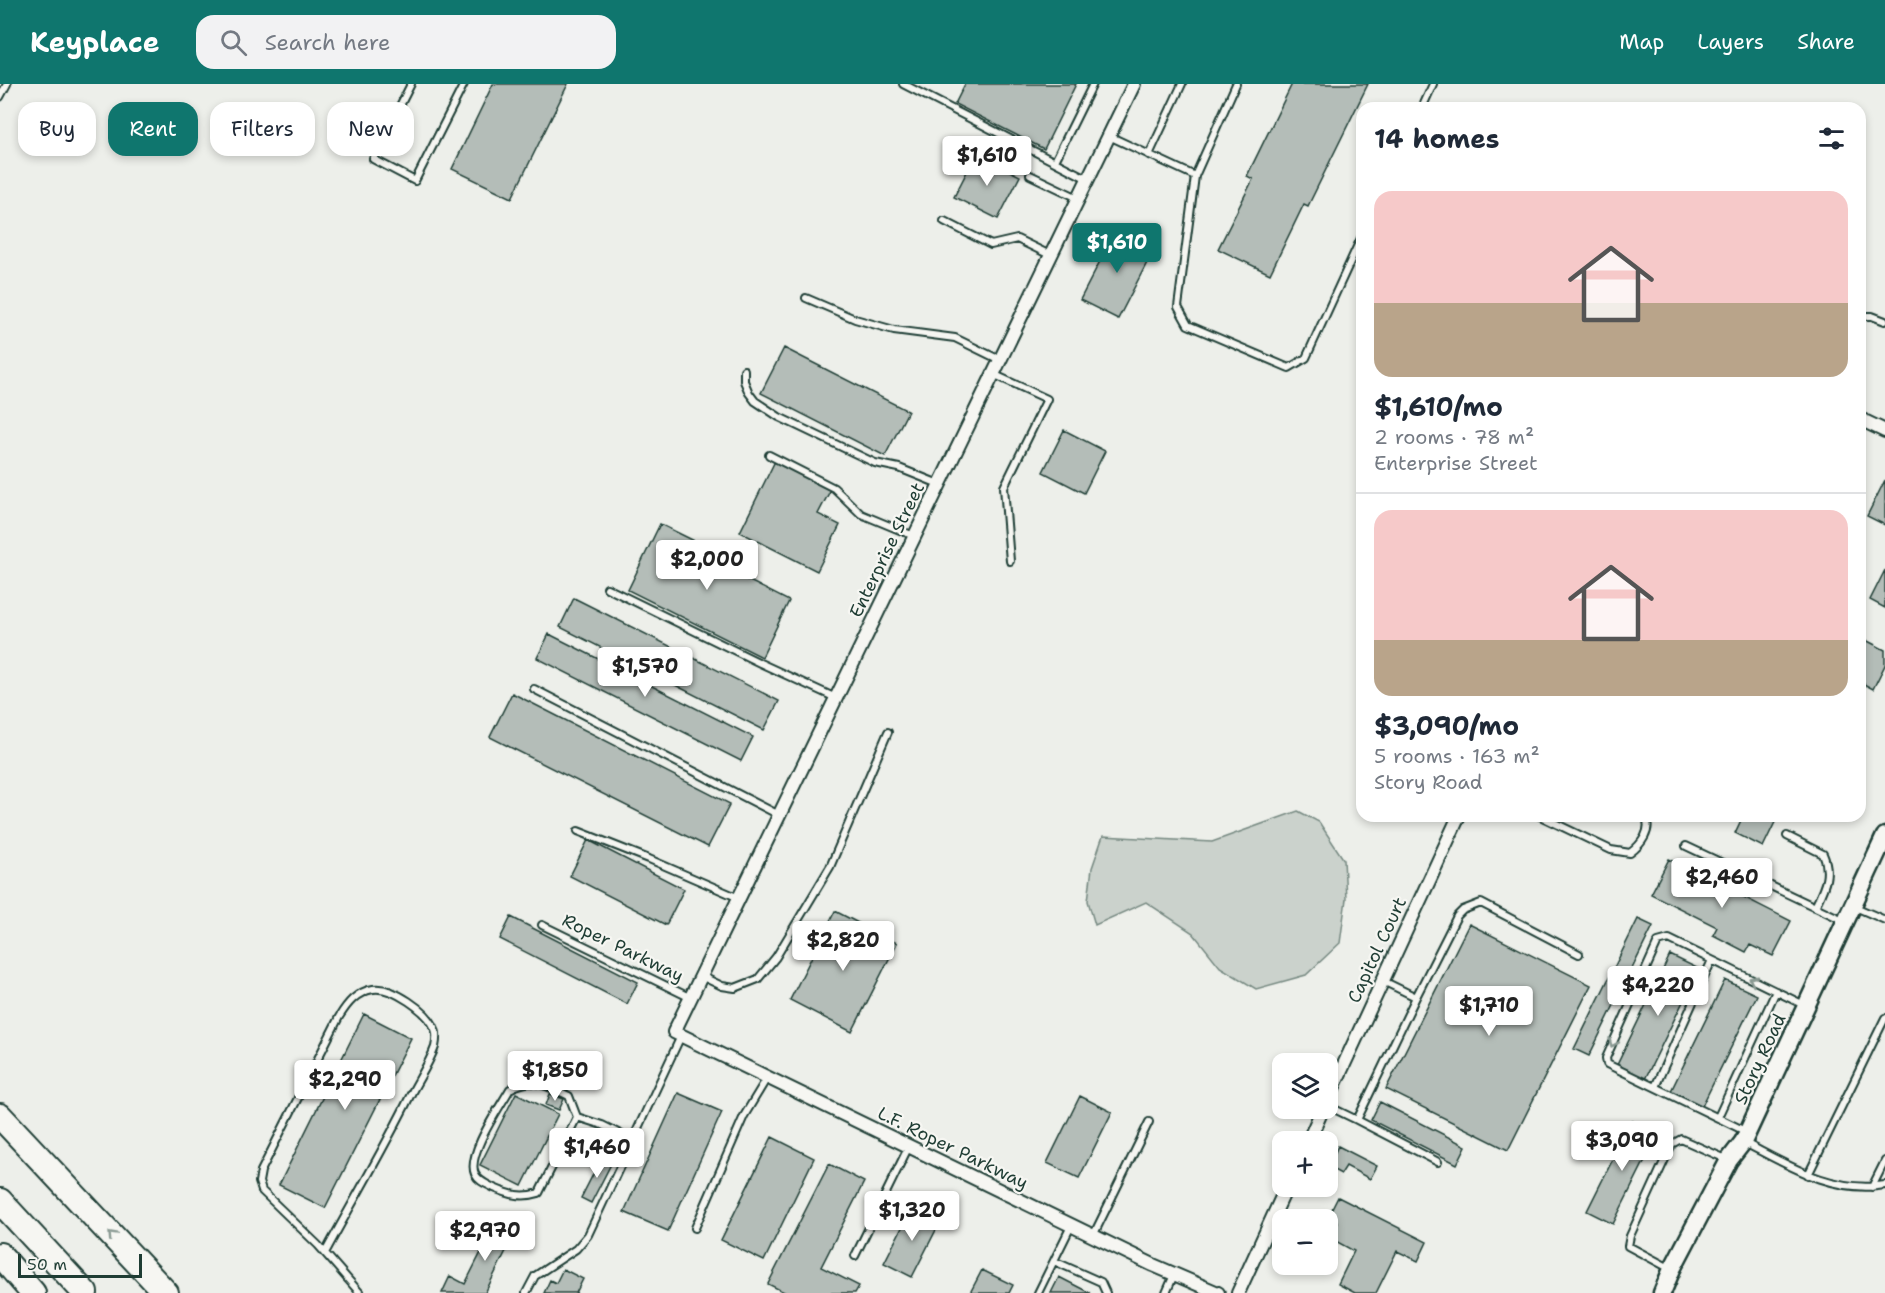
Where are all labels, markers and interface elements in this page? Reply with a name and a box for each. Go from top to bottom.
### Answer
search box [196,15,616,69]
text: Keyplace [30,23,160,61]
icon: search [217,26,250,59]
text: Search here [265,28,390,57]
text: Map [1619,28,1664,56]
text: Layers [1697,28,1764,56]
text: Share [1797,28,1855,56]
chip: Buy [18,102,96,156]
chip: Rent [108,102,198,156]
chip: Filters [210,102,315,156]
chip: New [327,102,414,156]
text: 14 homes [1374,121,1500,156]
icon: filters [1815,122,1848,155]
pin: $1,610 [938,136,1036,187]
text: $1,610 [956,142,1018,168]
pin: $1,610 [1068,223,1166,274]
text: $1,610 [1086,229,1148,255]
icon: home [1557,230,1665,338]
text: $1,610/mo [1374,389,1503,424]
text: 2 rooms · 78 m² [1374,424,1534,450]
text: Enterprise Street [1374,450,1538,476]
street label: Enterprise Street [844,478,930,622]
pin: $2,000 [658,540,756,591]
text: $2,000 [670,546,744,572]
icon: home [1557,549,1665,657]
pin: $1,570 [596,647,694,698]
text: $1,570 [612,653,678,679]
text: $3,090/mo [1374,708,1519,743]
text: 5 rooms · 163 m² [1374,743,1540,769]
text: Story Road [1374,769,1482,795]
pin: $2,460 [1673,858,1771,909]
text: $2,460 [1685,864,1759,890]
street label: Capitol Court [1342,893,1412,1007]
street label: Roper Parkway [558,908,688,988]
pin: $2,820 [794,921,892,972]
text: $2,820 [806,927,880,953]
pin: $4,220 [1609,966,1707,1017]
text: $4,220 [1621,972,1695,998]
one-way arrow [1749,976,1760,988]
pin: $1,710 [1440,986,1538,1037]
text: $1,710 [1459,992,1519,1018]
street label: Story Road [1729,1010,1791,1108]
one-way arrow [1608,1037,1620,1048]
pin: $1,850 [506,1051,604,1102]
map controls [1272,1053,1338,1275]
button: layers [1272,1053,1338,1119]
text: $1,850 [522,1057,588,1083]
pin: $2,290 [296,1060,394,1111]
text: $2,290 [308,1066,382,1092]
street label: L.F. Roper Parkway [874,1101,1032,1195]
pin: $3,090 [1573,1121,1671,1172]
text: $3,090 [1585,1127,1659,1153]
pin: $1,460 [548,1128,646,1179]
button: + [1272,1131,1338,1197]
text: $1,460 [563,1134,631,1160]
pin: $1,320 [863,1191,961,1242]
text: $1,320 [878,1197,946,1223]
button: − [1272,1209,1338,1275]
pin: $2,970 [436,1211,534,1262]
text: $2,970 [449,1217,521,1243]
one-way arrow [108,1231,119,1242]
scale bar [18,1251,142,1278]
text: 50 m [27,1254,67,1275]

